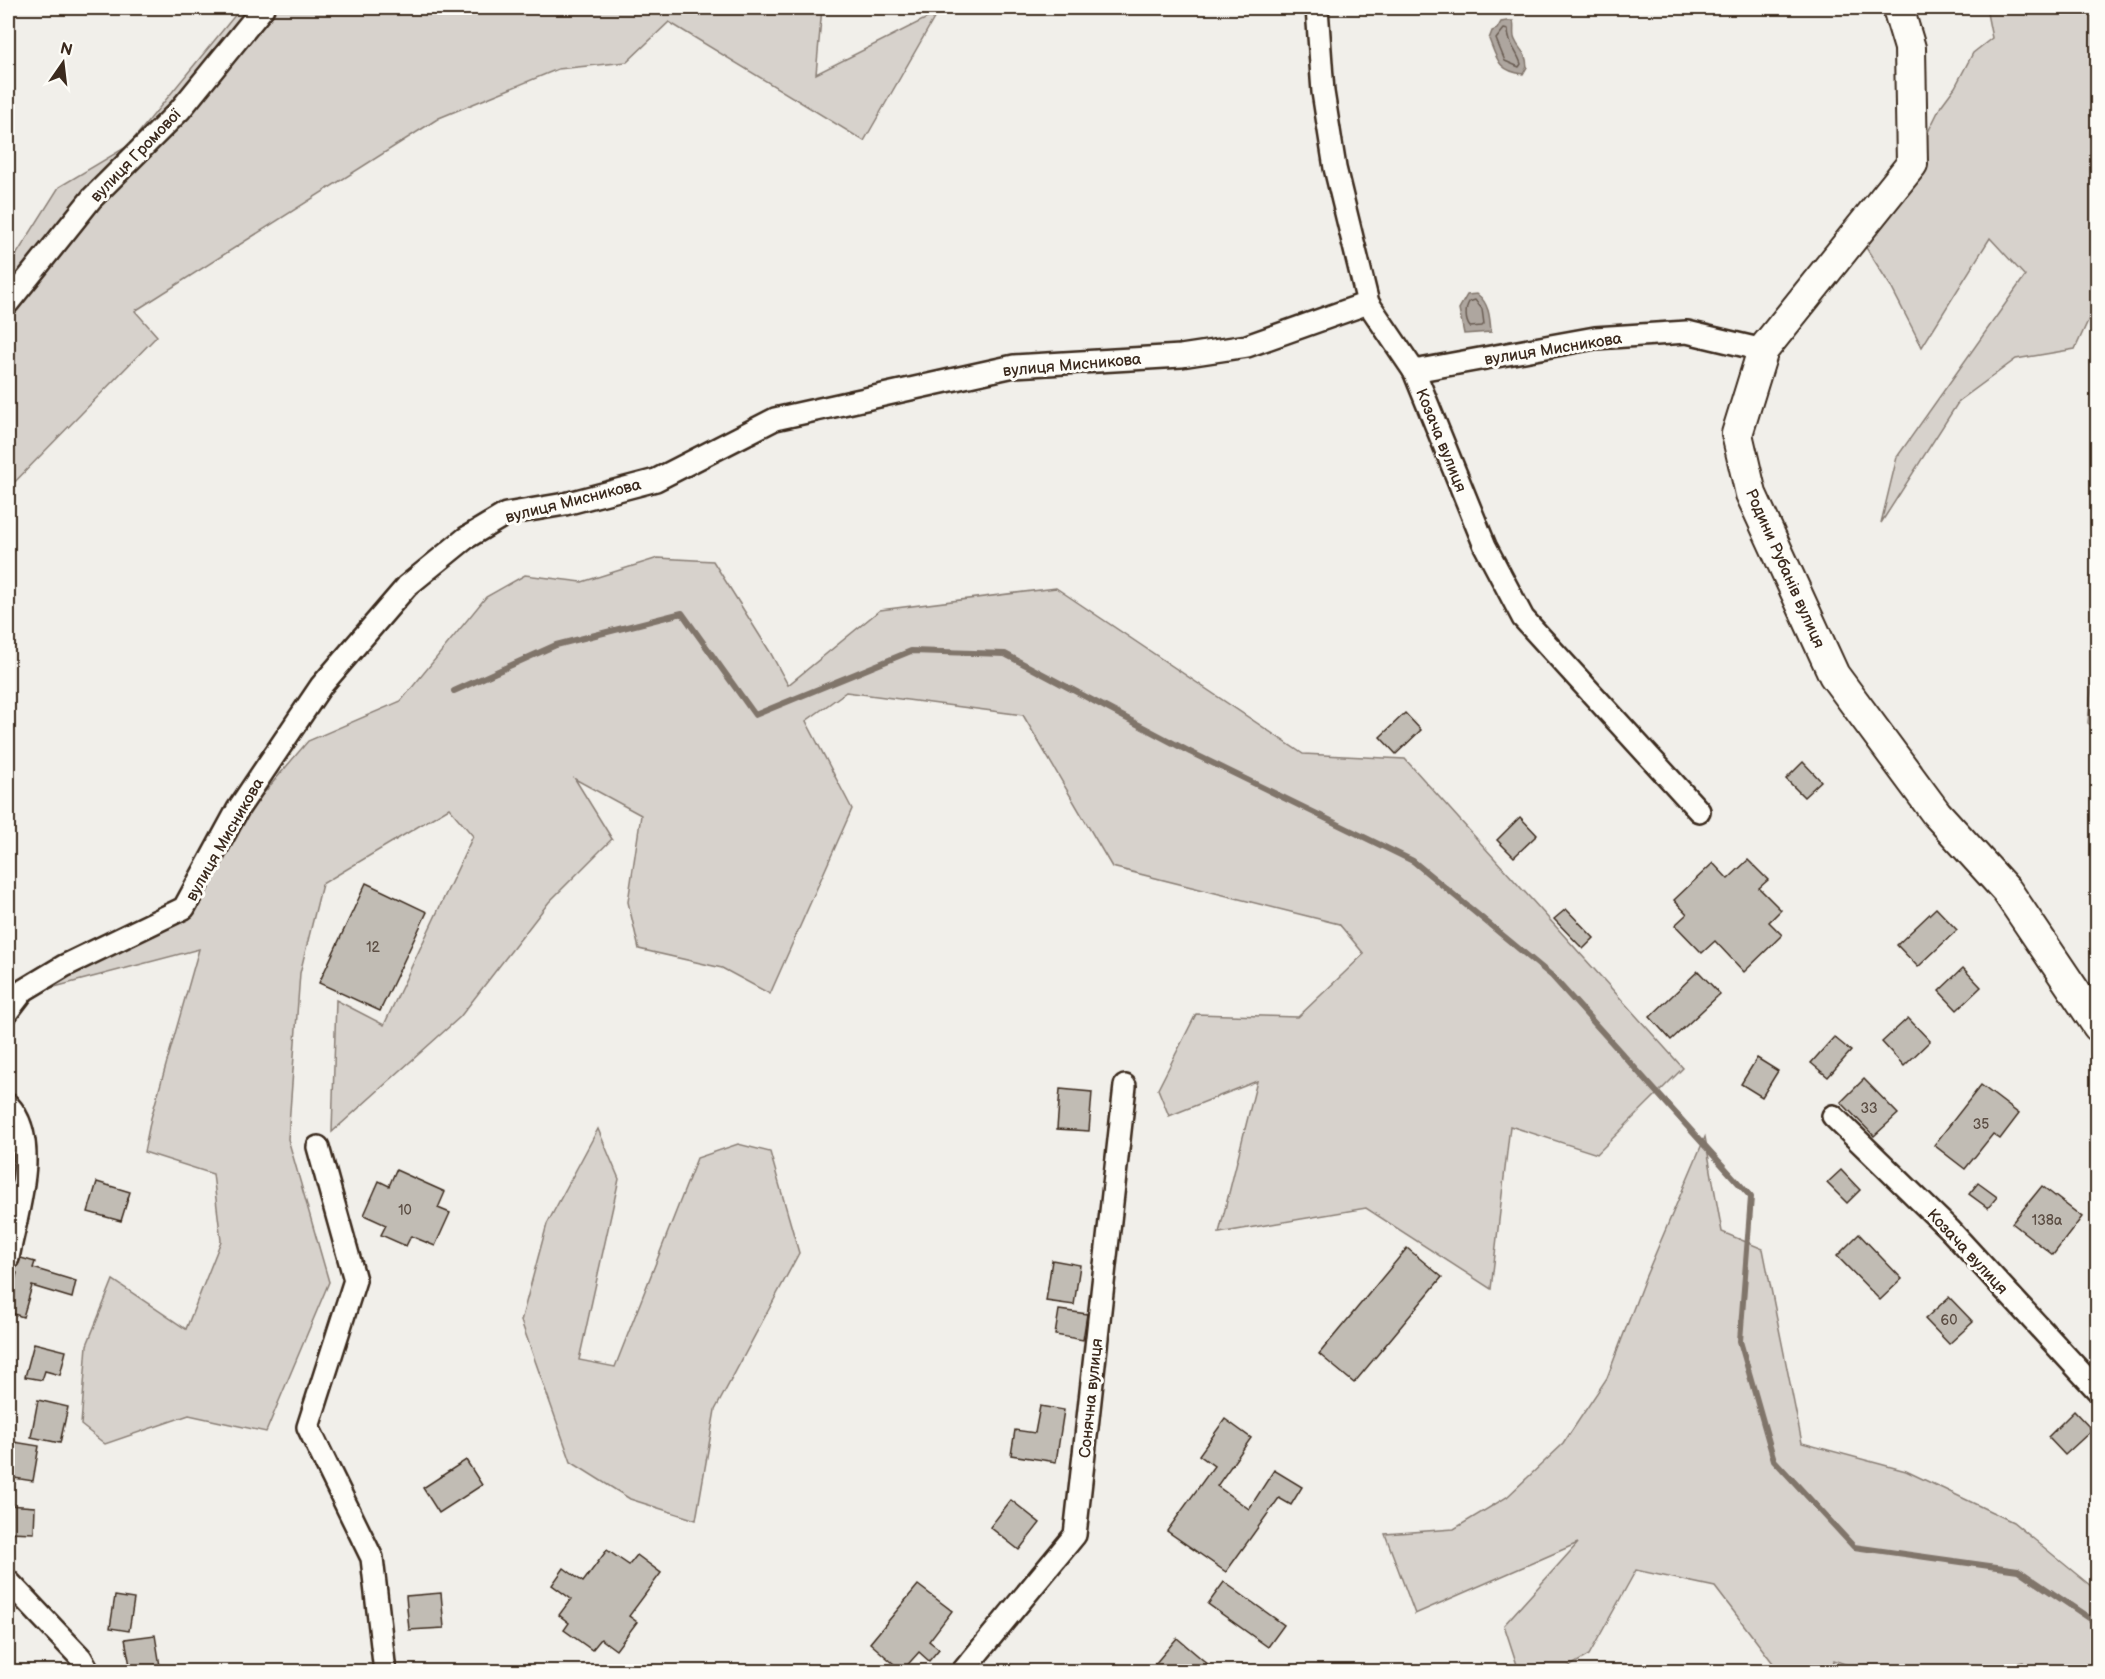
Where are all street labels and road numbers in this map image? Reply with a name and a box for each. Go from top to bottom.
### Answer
street label: вулиця Громової [87,105,186,207]
street label: вулиця Мисникова [1483,329,1624,370]
street label: вулиця Мисникова [1002,350,1143,381]
street label: Козача вулиця [1411,386,1470,495]
street label: вулиця Мисникова [504,475,644,527]
street label: Родини Рубанів вулиця [1741,486,1828,651]
street label: вулиця Мисникова [182,774,269,905]
street label: Козача вулиця [1923,1205,2011,1299]
street label: Сонячна вулиця [1076,1337,1107,1459]

